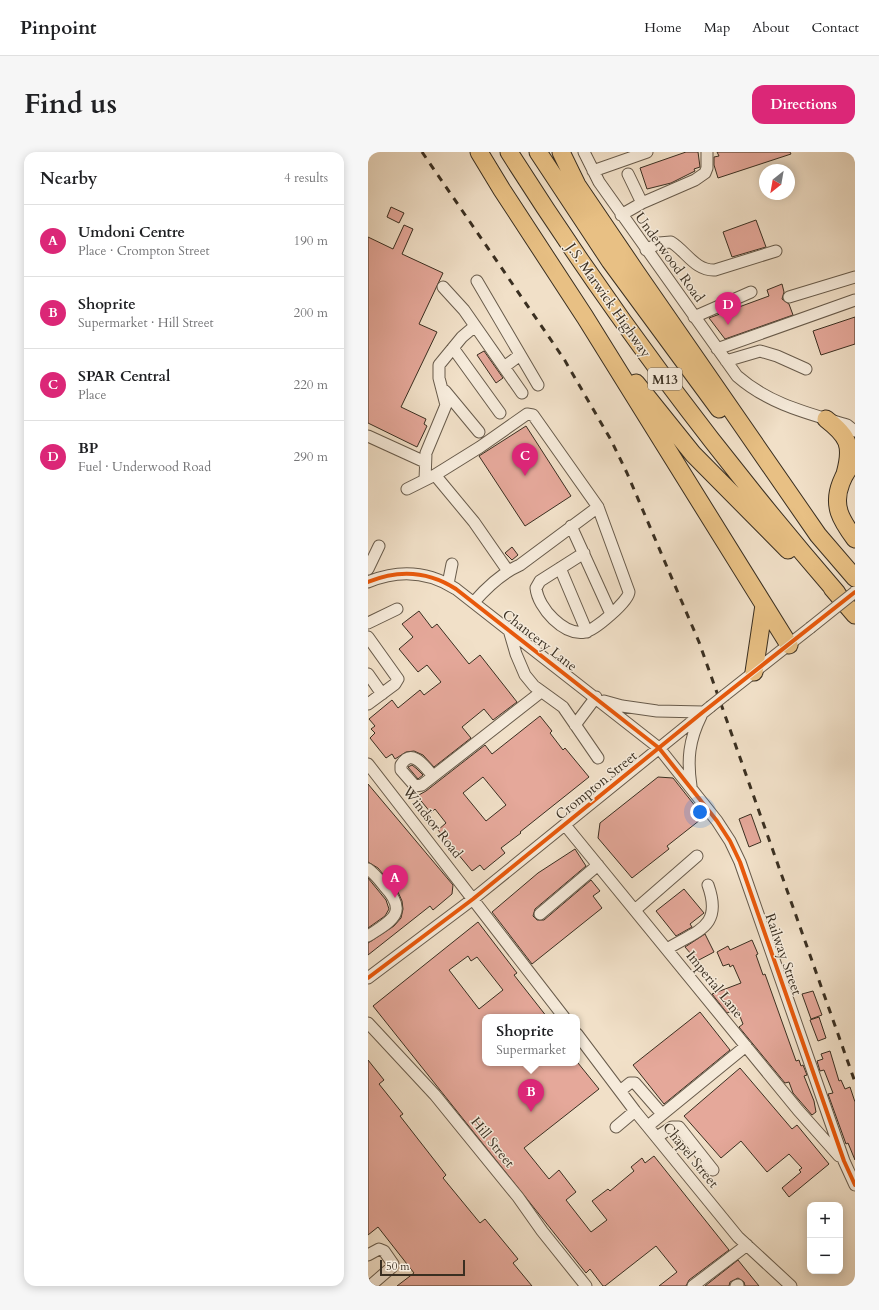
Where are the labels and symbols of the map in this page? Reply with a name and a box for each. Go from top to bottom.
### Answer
north arrow [759,164,795,200]
street label: Underwood Road [631,209,709,306]
street label: J.S. Marwick Highway [561,238,656,362]
pin: D [715,292,741,325]
road number: M13 [648,368,682,390]
pin: C [512,443,538,476]
street label: Chancery Lane [498,605,581,676]
street label: Crompton Street [551,746,642,824]
street label: Windsor Road [398,782,467,863]
your location [690,802,710,822]
pin: A [382,865,408,898]
street label: Railway Street [761,911,807,998]
street label: Imperial Lane [682,947,748,1022]
pin: B [518,1079,544,1112]
street label: Hill Street [466,1113,519,1172]
street label: Chapel Street [658,1119,723,1193]
scale bar [380,1258,465,1277]

